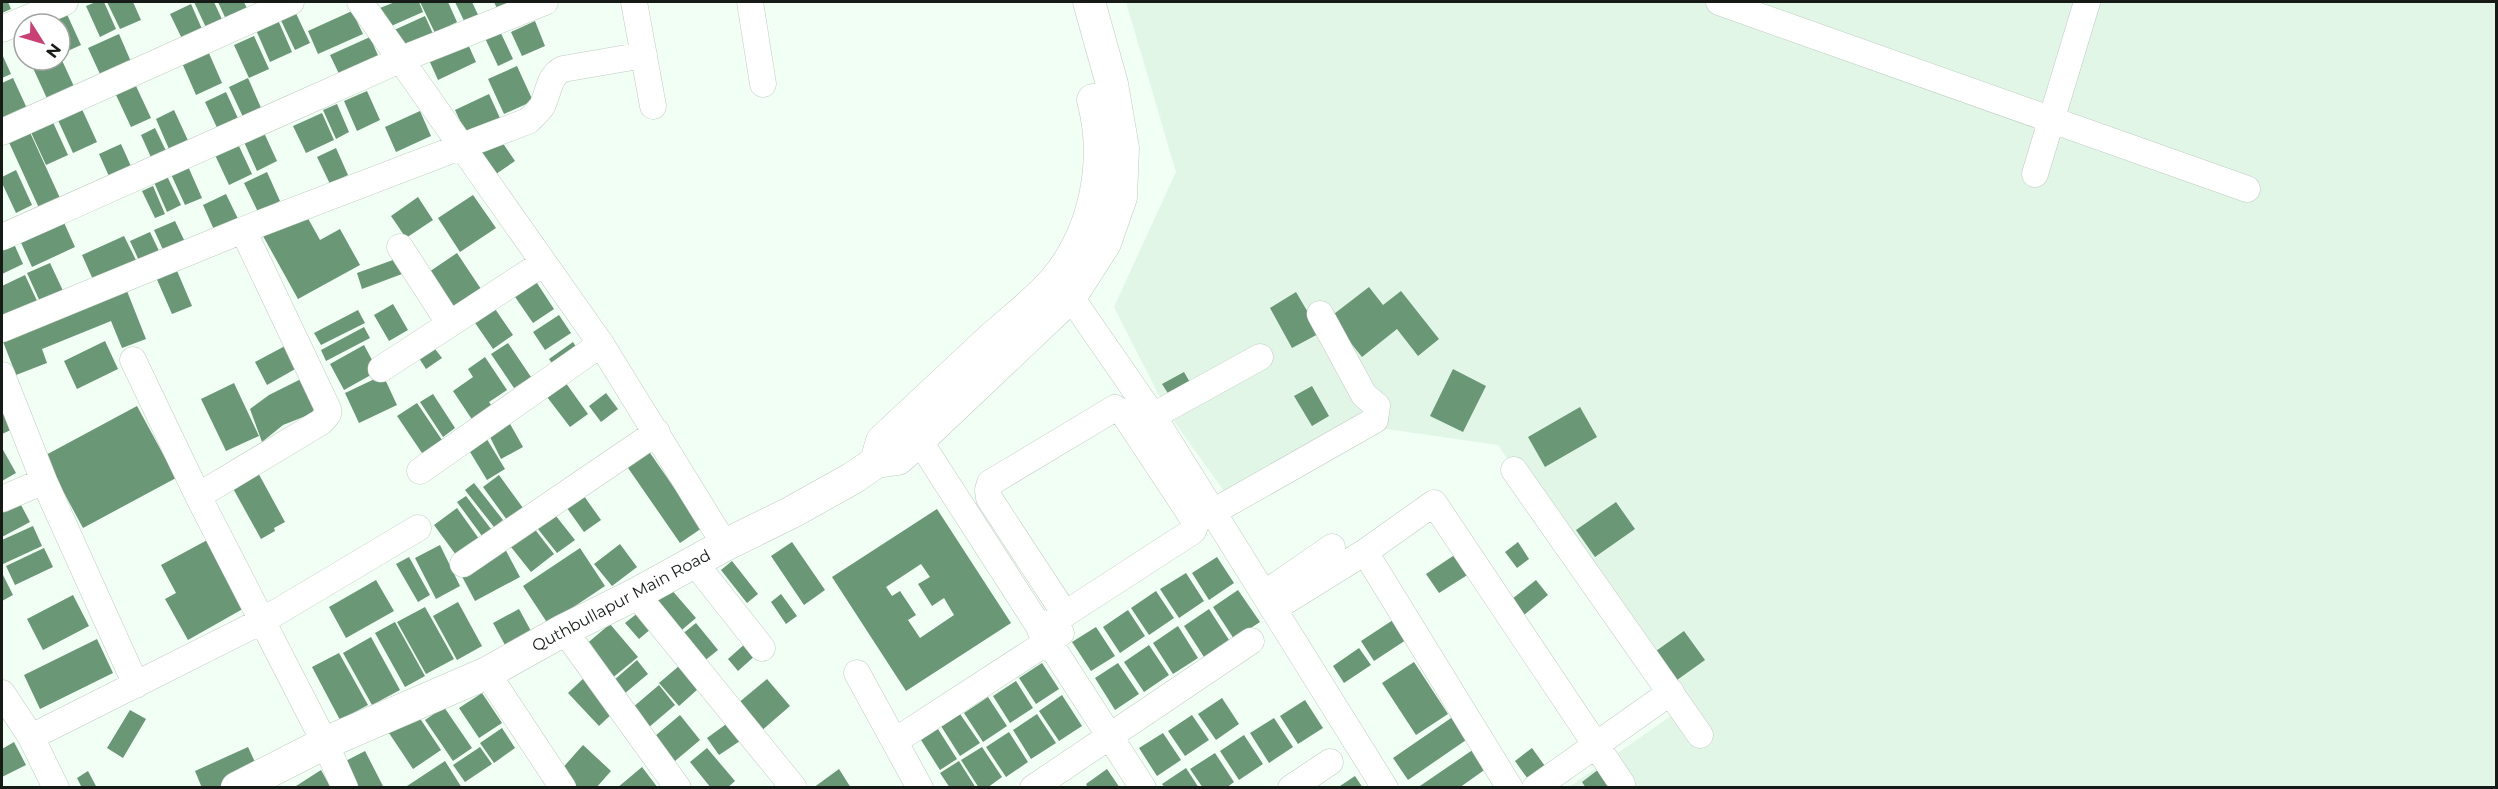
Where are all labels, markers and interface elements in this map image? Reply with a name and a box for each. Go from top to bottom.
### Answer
north arrow [12,12,72,72]
text: N [42,40,65,62]
street label: Quthbullapur Main Road [529,545,714,656]

